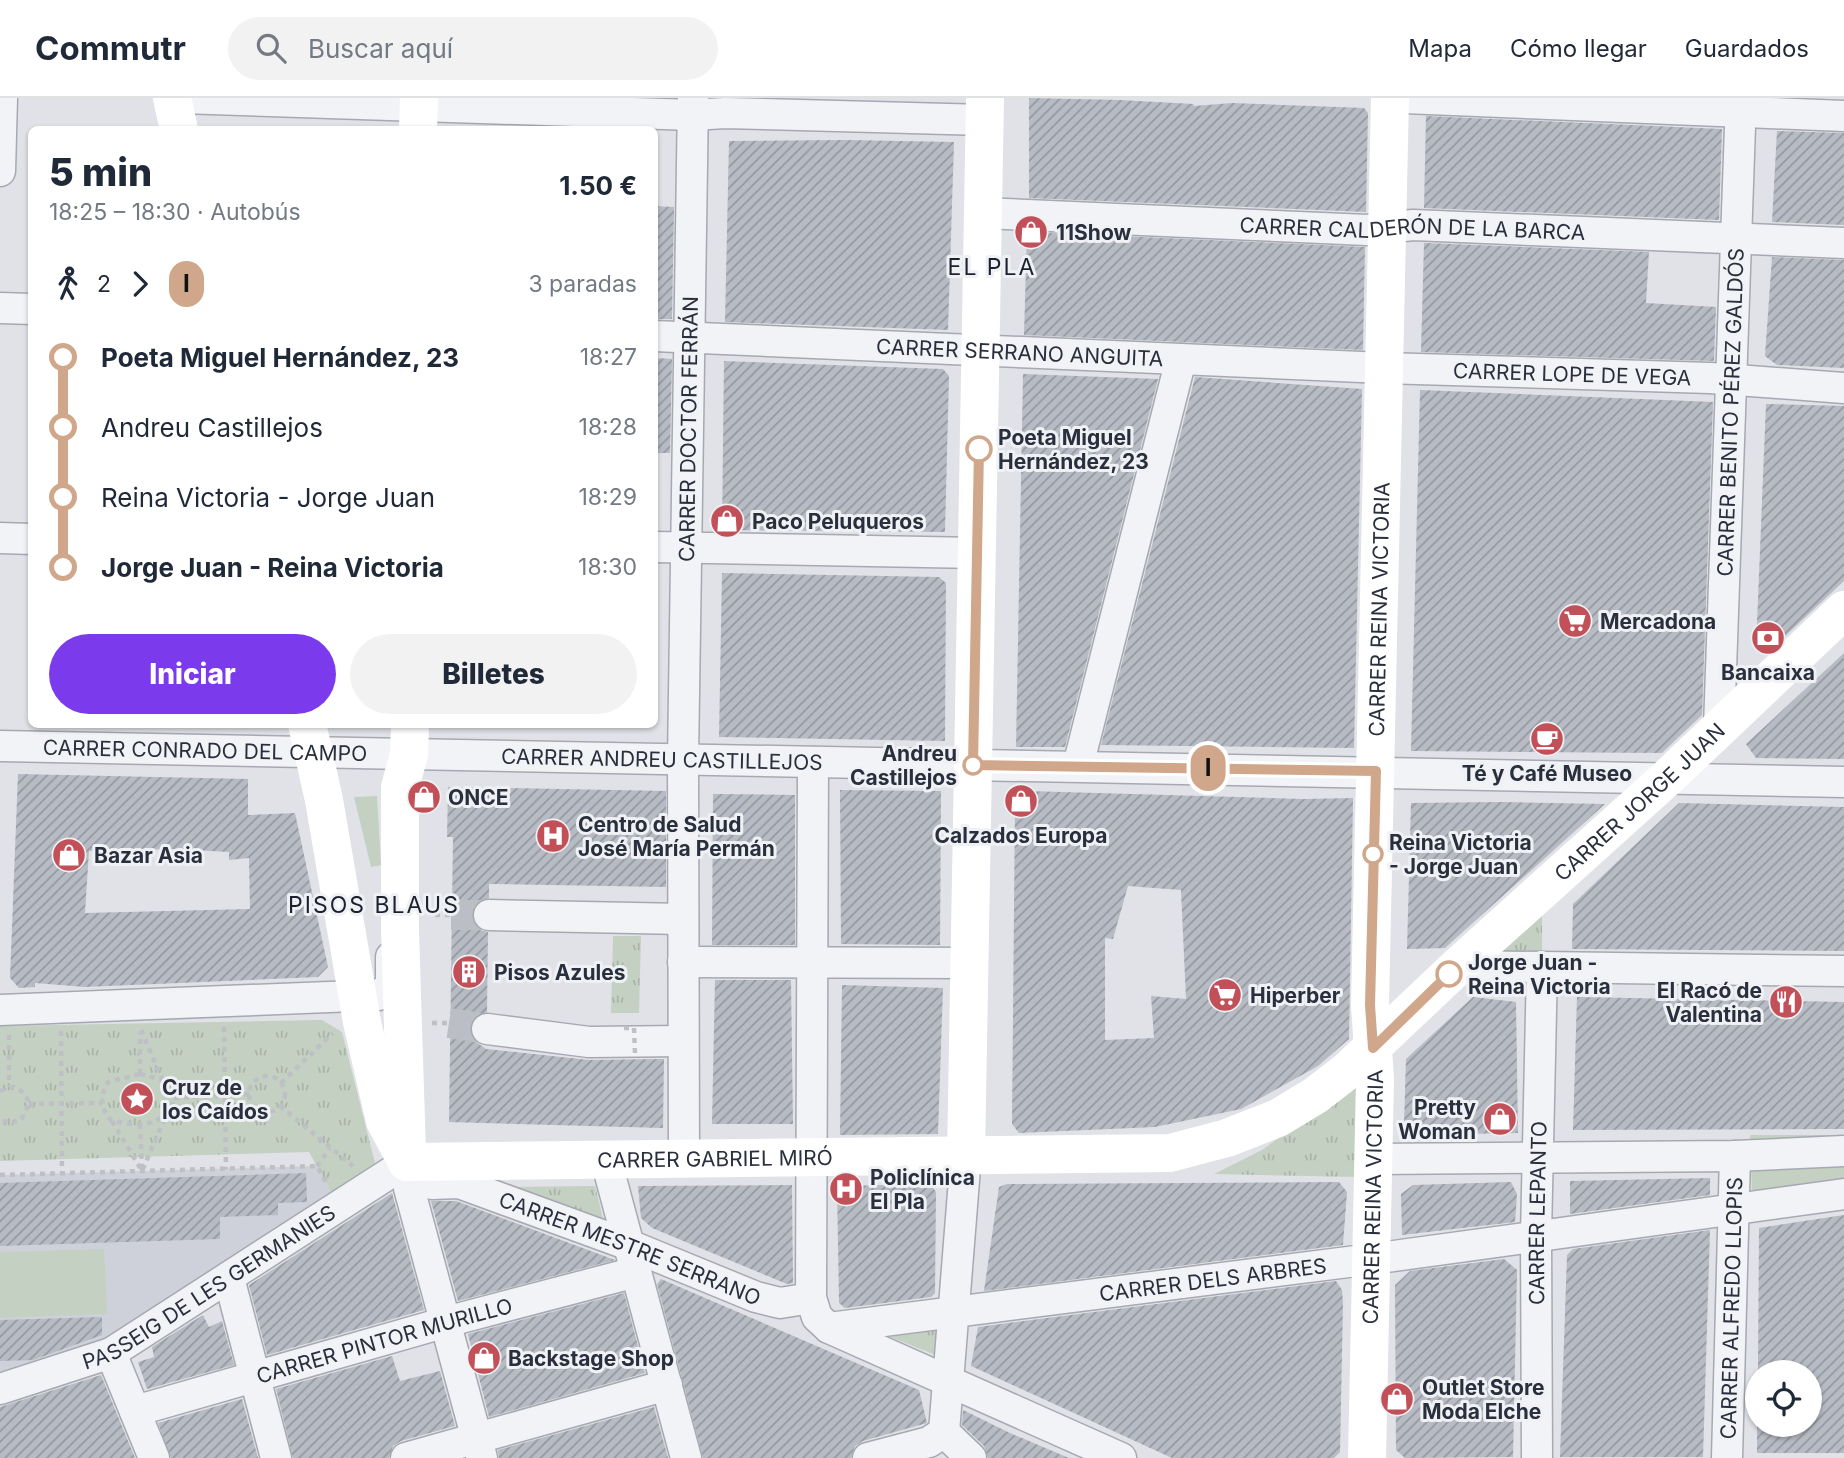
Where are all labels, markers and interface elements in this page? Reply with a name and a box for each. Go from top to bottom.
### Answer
search box [228,17,718,80]
text: Commutr [35,28,186,68]
icon: search [252,29,290,67]
text: Buscar aquí [308,33,453,64]
text: Mapa [1408,34,1472,63]
text: Cómo llegar [1510,34,1647,63]
text: Guardados [1685,34,1809,63]
text: 5 min [49,149,152,195]
text: 1.50 € [559,170,637,201]
text: 18:25 – 18:30 · Autobús [49,198,301,226]
street label: CARRER CALDERÓN DE LA BARCA [1239,211,1586,245]
shop icon: 11Show [1012,213,1050,251]
place label: 11Show [1056,220,1132,245]
street label: CARRER BENITO PÉREZ GALDÓS [1712,247,1748,577]
district label: EL PLA [948,253,1036,281]
icon: walk [49,265,87,303]
icon: forward [121,265,159,303]
text: I [183,269,190,298]
text: 2 [97,270,111,298]
text: 3 paradas [528,270,637,298]
street label: CARRER DOCTOR FERRÁN [673,296,703,562]
street label: CARRER SERRANO ANGUITA [875,333,1164,371]
text: Poeta Miguel Hernández, 23 [101,342,459,373]
text: 18:27 [580,343,637,371]
street label: CARRER LOPE DE VEGA [1453,358,1692,390]
text: Andreu Castillejos [101,412,323,443]
text: 18:28 [579,413,637,441]
place label: Poeta Miguel Hernández, 23 [998,425,1149,474]
marker: Poeta Miguel Hernández, 23 [966,436,992,462]
text: Reina Victoria - Jorge Juan [101,482,435,513]
street label: CARRER REINA VICTORIA [1363,482,1394,737]
text: 18:29 [579,483,637,511]
shop icon: Paco Peluqueros [708,502,746,540]
place label: Paco Peluqueros [752,509,924,534]
text: Jorge Juan - Reina Victoria [101,552,444,583]
text: 18:30 [578,553,637,581]
supermarket icon: Mercadona [1556,602,1594,640]
place label: Mercadona [1600,609,1716,634]
bank icon: Bancaixa [1749,619,1787,657]
button: Iniciar [49,634,336,714]
button: Billetes [350,634,637,714]
place label: Bancaixa [1721,660,1815,685]
street label: CARRER JORGE JUAN [1549,718,1730,886]
cafe icon: Té y Café Museo [1528,720,1566,758]
street label: CARRER CONRADO DEL CAMPO [43,734,367,766]
place label: Andreu Castillejos [850,741,957,790]
street label: CARRER ANDREU CASTILLEJOS [501,743,823,775]
line badge: I [1185,745,1231,791]
text: I [1205,753,1211,782]
marker: Andreu Castillejos [963,755,983,775]
place label: Té y Café Museo [1462,761,1632,786]
shop icon: ONCE [405,778,443,816]
shop icon: Calzados Europa [1002,782,1040,820]
place label: ONCE [448,785,508,810]
place label: Centro de Salud José María Permán [578,812,775,861]
hospital icon: Centro de Salud José María Permán [534,817,572,855]
place label: Calzados Europa [935,823,1107,848]
place label: Reina Victoria - Jorge Juan [1389,830,1532,879]
shop icon: Bazar Asia [50,836,88,874]
place label: Bazar Asia [94,843,203,868]
marker: Reina Victoria - Jorge Juan [1363,844,1383,864]
district label: PISOS BLAUS [288,891,460,919]
place label: Jorge Juan - Reina Victoria [1468,950,1611,999]
building icon: Pisos Azules [450,953,488,991]
place label: Pisos Azules [494,960,625,985]
marker: Jorge Juan - Reina Victoria [1436,961,1462,987]
supermarket icon: Hiperber [1206,976,1244,1014]
place label: El Racó de Valentina [1657,978,1762,1027]
place label: Hiperber [1250,983,1341,1008]
restaurant icon: El Racó de Valentina [1767,983,1805,1021]
street label: CARRER REINA VICTORIA [1357,1069,1388,1325]
place label: Cruz de los Caídos [162,1075,269,1124]
place icon: Cruz de los Caídos [118,1080,156,1118]
place label: Pretty Woman [1398,1095,1476,1144]
shop icon: Pretty Woman [1481,1100,1519,1138]
street label: CARRER LEPANTO [1523,1121,1551,1305]
street label: CARRER GABRIEL MIRÓ [597,1143,833,1172]
place label: Policlínica El Pla [870,1165,975,1214]
hospital icon: Policlínica El Pla [827,1170,865,1208]
street label: CARRER ALFREDO LLOPIS [1715,1177,1747,1440]
street label: CARRER MESTRE SERRANO [496,1186,765,1310]
street label: PASSEIG DE LES GERMANIES [79,1199,340,1374]
street label: CARRER DELS ARBRES [1098,1252,1328,1306]
street label: CARRER PINTOR MURILLO [253,1293,515,1388]
shop icon: Backstage Shop [465,1339,503,1377]
place label: Backstage Shop [508,1346,674,1371]
map controls [1745,1360,1822,1437]
button: locate [1745,1360,1822,1437]
place label: Outlet Store Moda Elche [1422,1375,1545,1424]
shop icon: Outlet Store Moda Elche [1378,1380,1416,1418]

